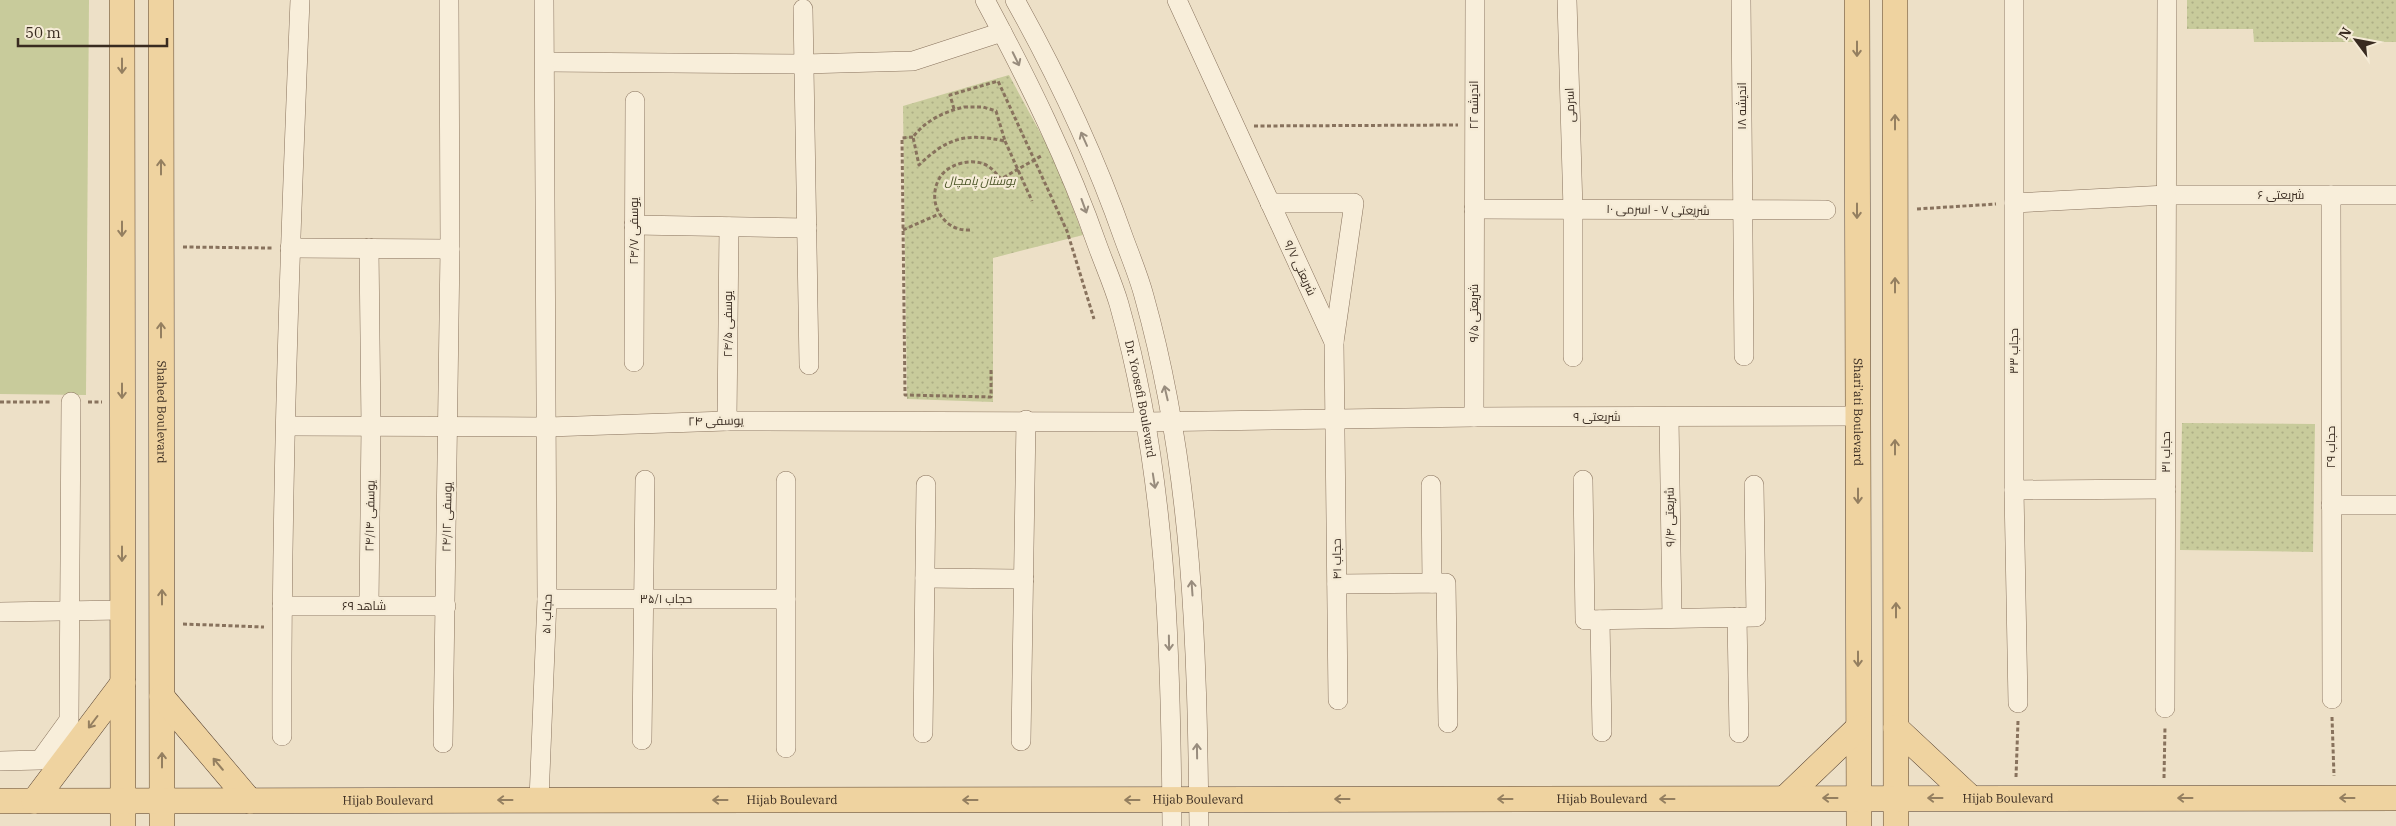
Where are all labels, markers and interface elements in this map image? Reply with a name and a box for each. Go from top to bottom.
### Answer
scale bar [18,15,166,47]
north arrow [2331,15,2381,65]
text: 50 m [25,23,61,42]
text: N [2334,24,2356,43]
one-way arrow [1852,40,1862,56]
one-way arrow [1011,51,1021,66]
one-way arrow [117,58,127,74]
street label: اندیشه ۲۲ [1466,81,1481,129]
street label: اندیشه ۱۸ [1734,82,1749,130]
street label: اسرمی [1561,87,1578,123]
one-way arrow [1890,114,1900,130]
one-way arrow [1079,132,1089,147]
one-way arrow [156,160,166,176]
park label: بوستان پامچال [945,173,1016,189]
street label: شریعتی ۶ [2258,187,2304,202]
street label: یوسفی ۲۴/۷ [626,197,641,265]
one-way arrow [1080,198,1089,213]
street label: شریعتی ۷ - اسرمی ۱۰ [1606,201,1710,218]
one-way arrow [1852,202,1862,219]
one-way arrow [117,220,127,236]
street label: شریعتی ۹/۷ [1281,238,1320,298]
one-way arrow [1890,277,1900,293]
street label: شریعتی ۹/۵ [1466,284,1481,342]
street label: یوسفی ۲۴/۵ [720,290,735,357]
one-way arrow [156,322,166,338]
street label: حجاب ۳۳ [2006,328,2021,374]
street label: Dr. Yoosefi Boulevard [1122,338,1159,459]
street label: Shari'ati Boulevard [1851,358,1866,466]
street label: Shahed Boulevard [154,360,170,464]
one-way arrow [117,382,127,399]
one-way arrow [1161,385,1170,401]
street label: شریعتی ۹ [1573,409,1621,424]
street label: یوسفی ۲۴ [688,413,745,428]
street label: حجاب ۲۹ [2323,426,2338,468]
street label: حجاب ۳۱ [2158,431,2173,473]
one-way arrow [1890,439,1900,456]
one-way arrow [1150,473,1160,489]
street label: یوسفی ۲۴/۱۴ [361,479,378,552]
street label: یوسفی ۲۴/۱۲ [438,481,455,552]
street label: شریعتی ۹/۴ [1661,487,1678,547]
one-way arrow [1853,488,1863,504]
street label: حجاب ۴۱ [1329,538,1344,580]
one-way arrow [117,545,127,561]
one-way arrow [1187,580,1197,596]
one-way arrow [157,590,167,606]
street label: حجاب ۳۵/۱ [640,591,692,606]
street label: حجاب ۵۱ [538,594,555,634]
street label: شاهد ۶۹ [342,598,386,613]
one-way arrow [1891,602,1901,618]
one-way arrow [1164,634,1174,651]
one-way arrow [1853,650,1863,666]
one-way arrow [88,715,99,728]
one-way arrow [1193,743,1202,759]
one-way arrow [157,752,167,768]
one-way arrow [213,757,224,770]
street label: Hijab Boulevard [1962,790,2054,806]
street label: Hijab Boulevard [1152,791,1244,807]
street label: Hijab Boulevard [1556,791,1648,806]
street label: Hijab Boulevard [342,792,434,808]
street label: Hijab Boulevard [746,792,838,807]
one-way arrow [1822,793,1838,803]
one-way arrow [1927,793,1944,803]
one-way arrow [2177,793,2194,803]
one-way arrow [2340,793,2356,803]
one-way arrow [1334,794,1350,804]
one-way arrow [1497,794,1513,804]
one-way arrow [1659,794,1676,804]
one-way arrow [497,795,513,805]
one-way arrow [712,795,728,805]
one-way arrow [962,795,978,805]
one-way arrow [1124,795,1140,805]

